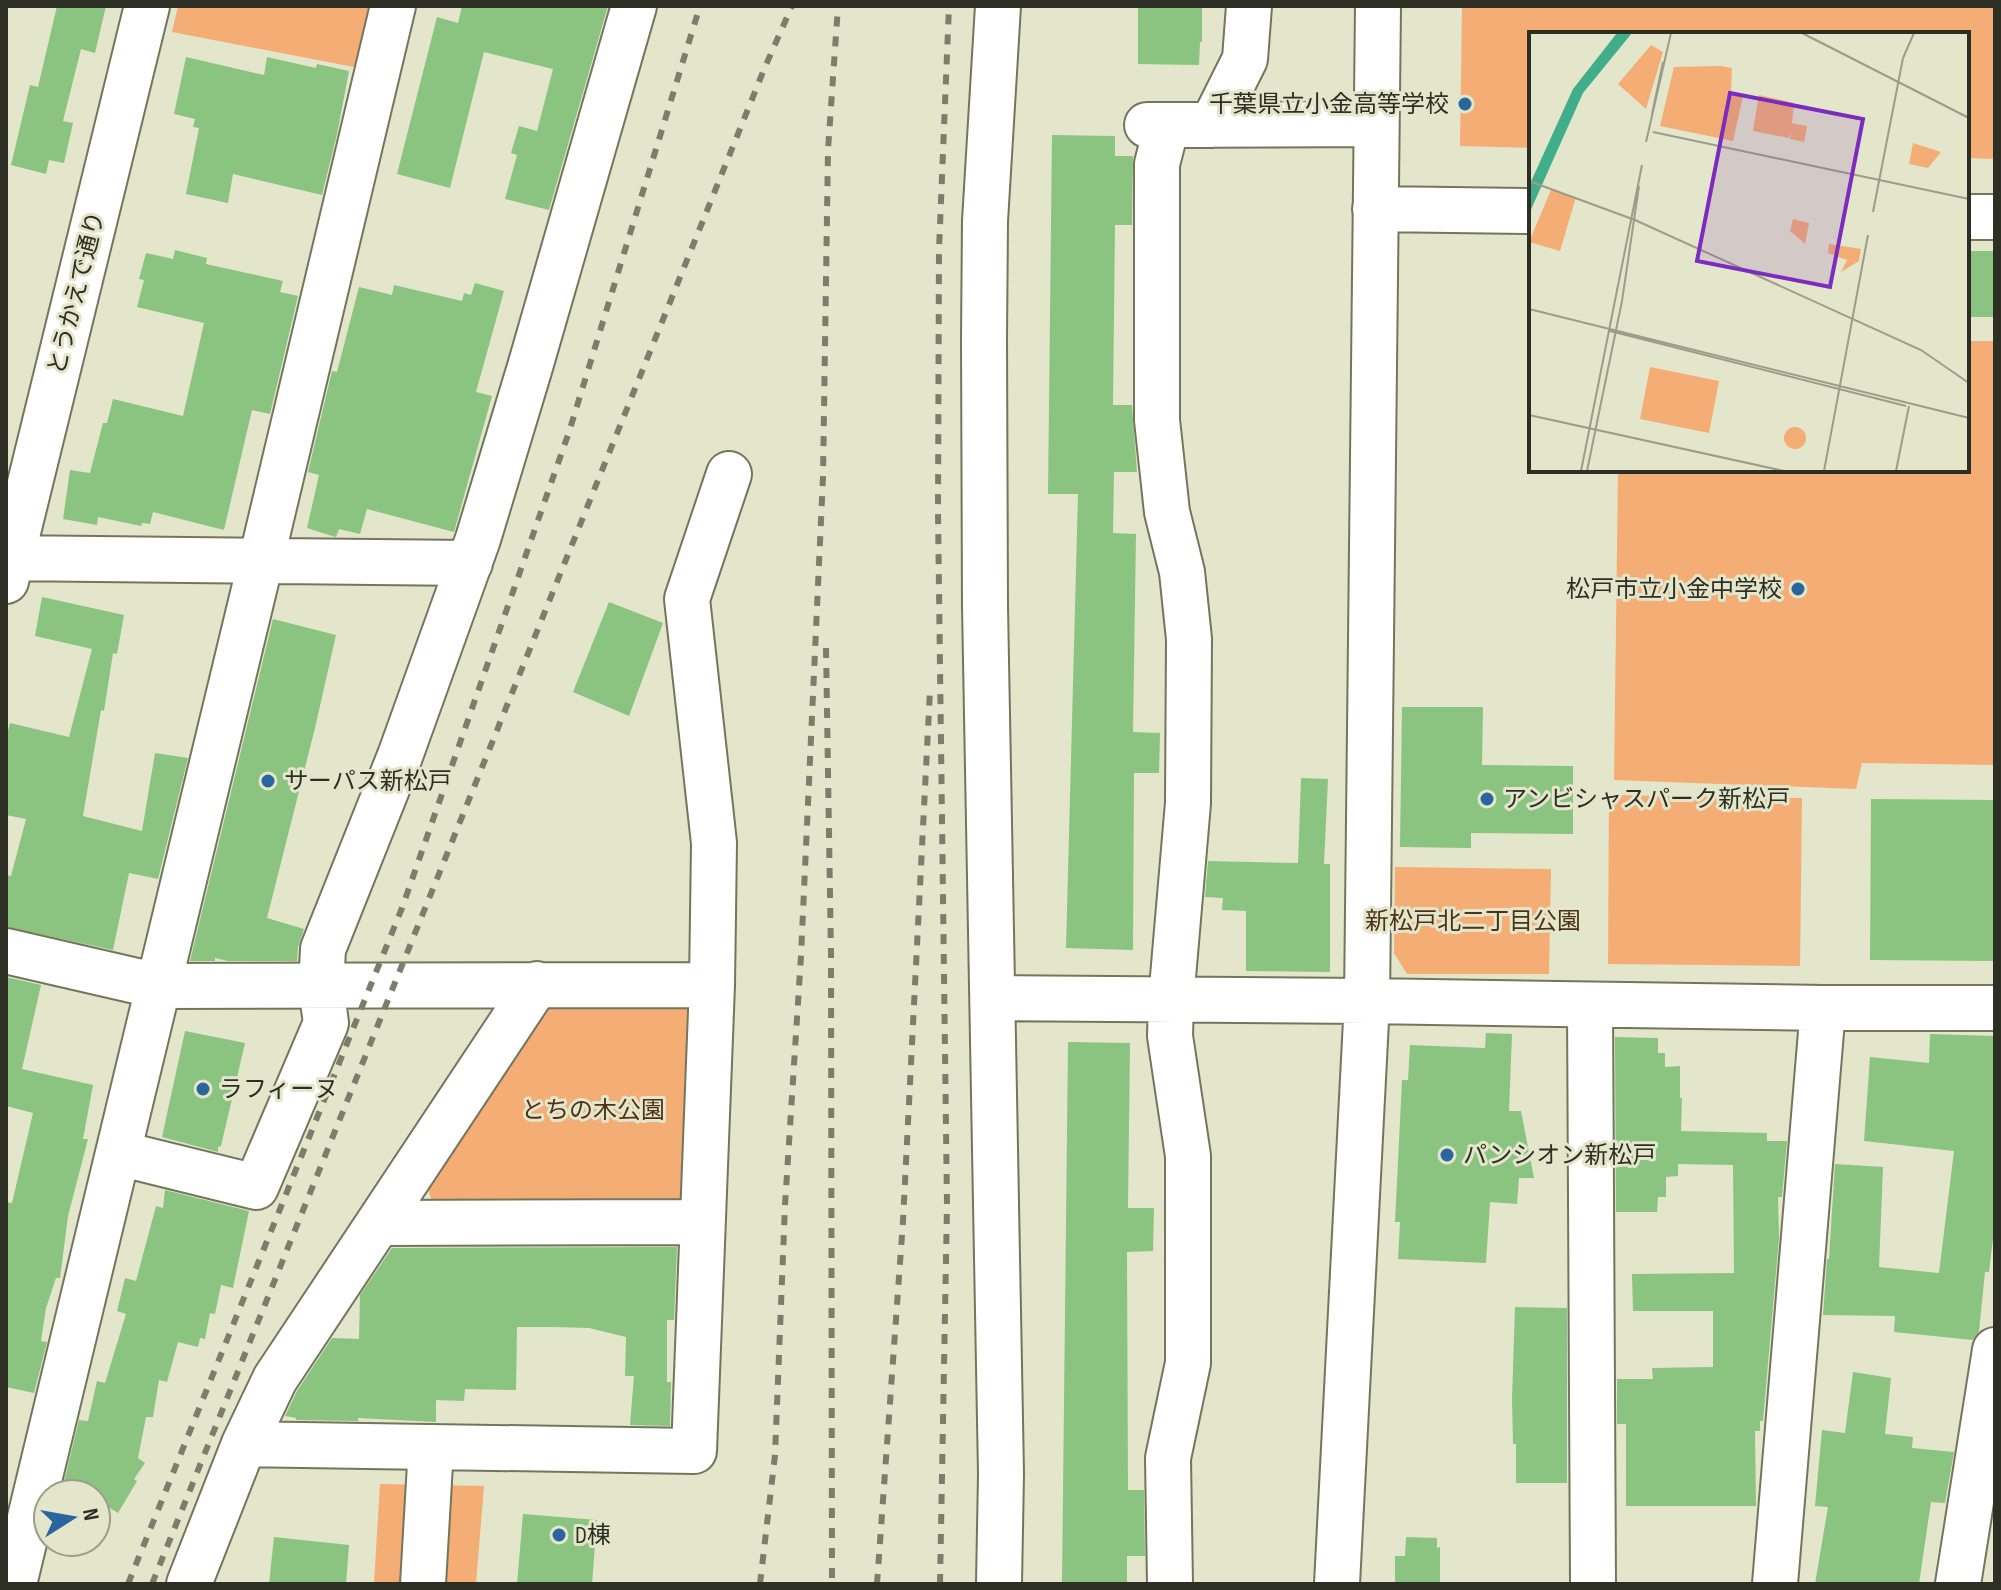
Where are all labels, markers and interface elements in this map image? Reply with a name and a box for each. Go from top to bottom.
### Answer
inset map [1529,32,1969,472]
place label: 千葉県立小金高等学校 [1209,90,1449,119]
marker: 千葉県立小金高等学校 [1456,95,1474,113]
street label: とうかえで通り [42,208,111,378]
place label: 松戸市立小金中学校 [1566,575,1782,604]
marker: 松戸市立小金中学校 [1789,580,1807,598]
place label: サーパス新松戸 [284,767,452,796]
marker: サーパス新松戸 [259,772,277,790]
place label: アンビシャスパーク新松戸 [1503,785,1790,814]
marker: アンビシャスパーク新松戸 [1478,790,1496,808]
park label: 新松戸北二丁目公園 [1365,907,1581,936]
place label: ラフィーヌ [219,1075,339,1104]
marker: ラフィーヌ [194,1080,212,1098]
park label: とちの木公園 [521,1096,665,1125]
place label: パンシオン新松戸 [1463,1141,1656,1170]
marker: パンシオン新松戸 [1438,1146,1456,1164]
north arrow [32,1478,112,1558]
text: N [76,1506,105,1523]
place label: D棟 [575,1521,611,1550]
marker: D棟 [550,1526,568,1544]

